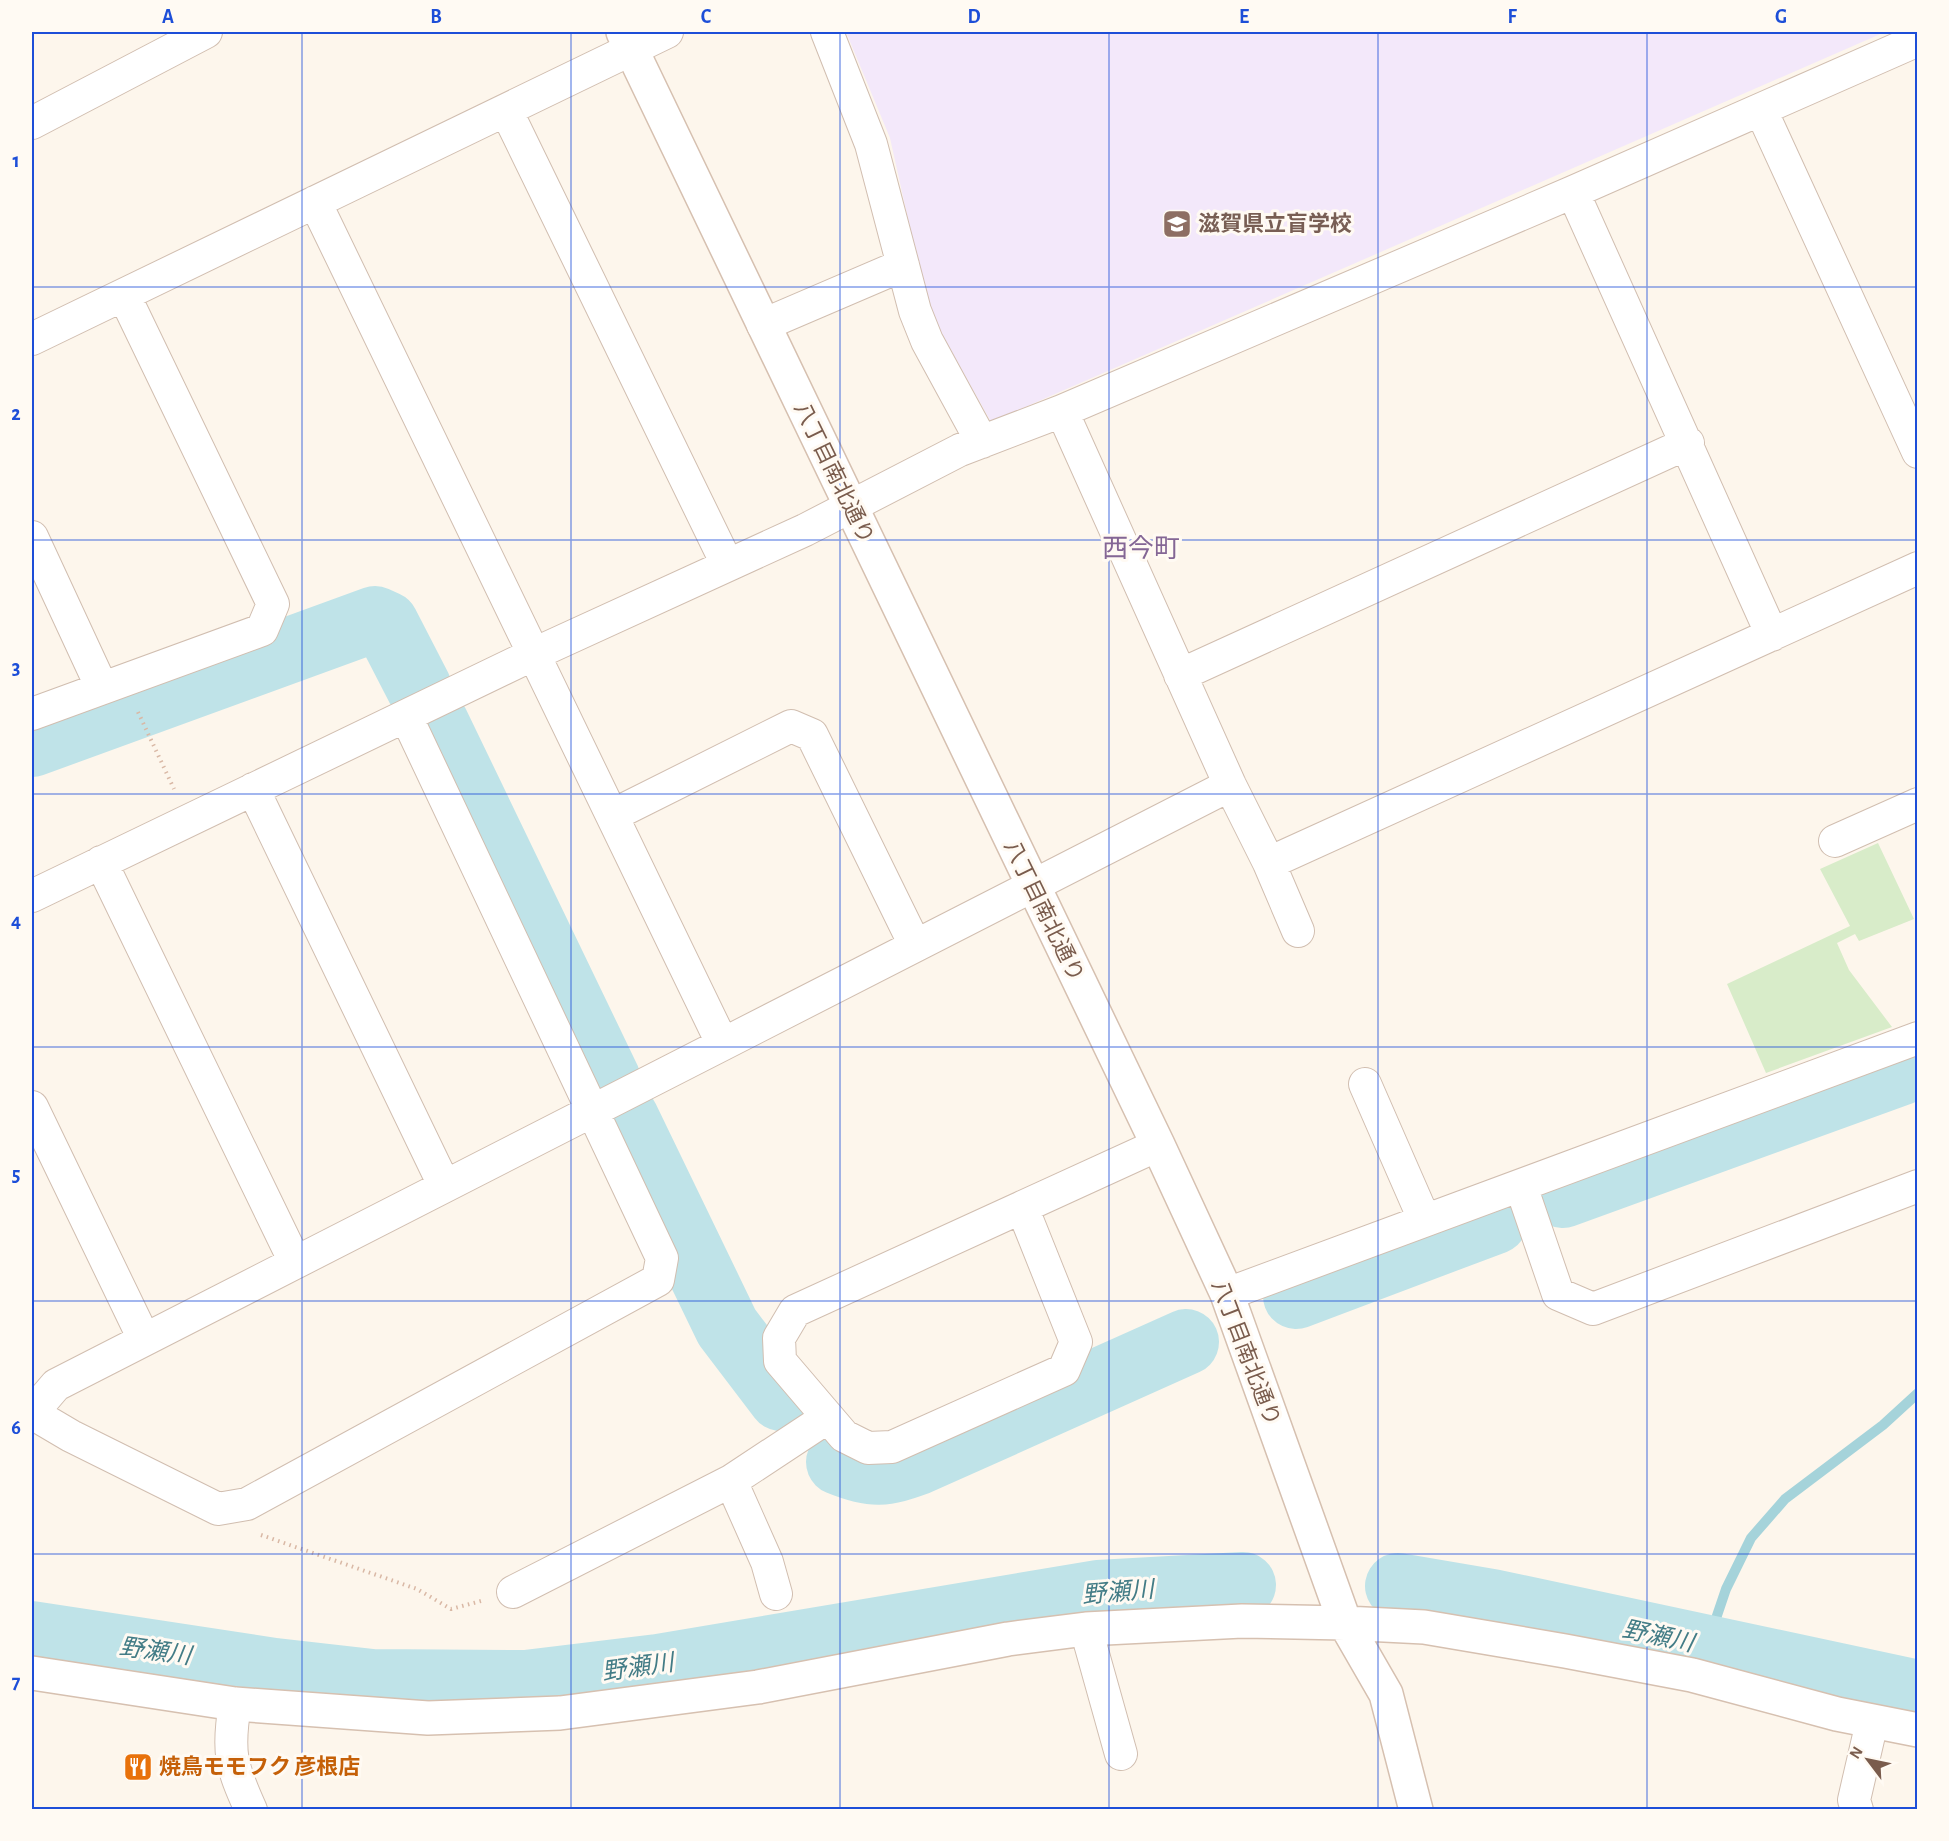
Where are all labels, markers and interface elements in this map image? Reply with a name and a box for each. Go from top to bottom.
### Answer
text: A [162,7,174,27]
text: B [430,7,442,27]
text: C [701,7,712,27]
text: D [967,7,981,27]
text: E [1239,7,1249,27]
text: F [1507,7,1517,27]
text: G [1775,7,1787,27]
text: 1 [12,151,20,171]
school or university icon: 滋賀県立盲学校 [1161,208,1193,240]
place label: 滋賀県立盲学校 [1198,212,1352,235]
street label: 八丁目南北通り [790,399,879,547]
text: 2 [11,404,21,424]
district label: 西今町 [1102,534,1180,562]
text: 3 [12,658,20,678]
street label: 八丁目南北通り [1000,837,1089,985]
text: 4 [11,911,21,931]
text: 5 [12,1165,20,1185]
street label: 八丁目南北通り [1208,1277,1285,1429]
text: 6 [11,1418,21,1438]
water label: 野瀬川 [1081,1576,1158,1608]
water label: 野瀬川 [1620,1616,1699,1657]
water label: 野瀬川 [118,1633,196,1669]
water label: 野瀬川 [600,1649,678,1685]
text: 7 [12,1672,21,1692]
north arrow [1838,1730,1898,1790]
text: N [1846,1744,1866,1762]
restaurant icon: 焼鳥モモフク 彦根店 [122,1751,154,1783]
place label: 焼鳥モモフク 彦根店 [159,1755,360,1778]

